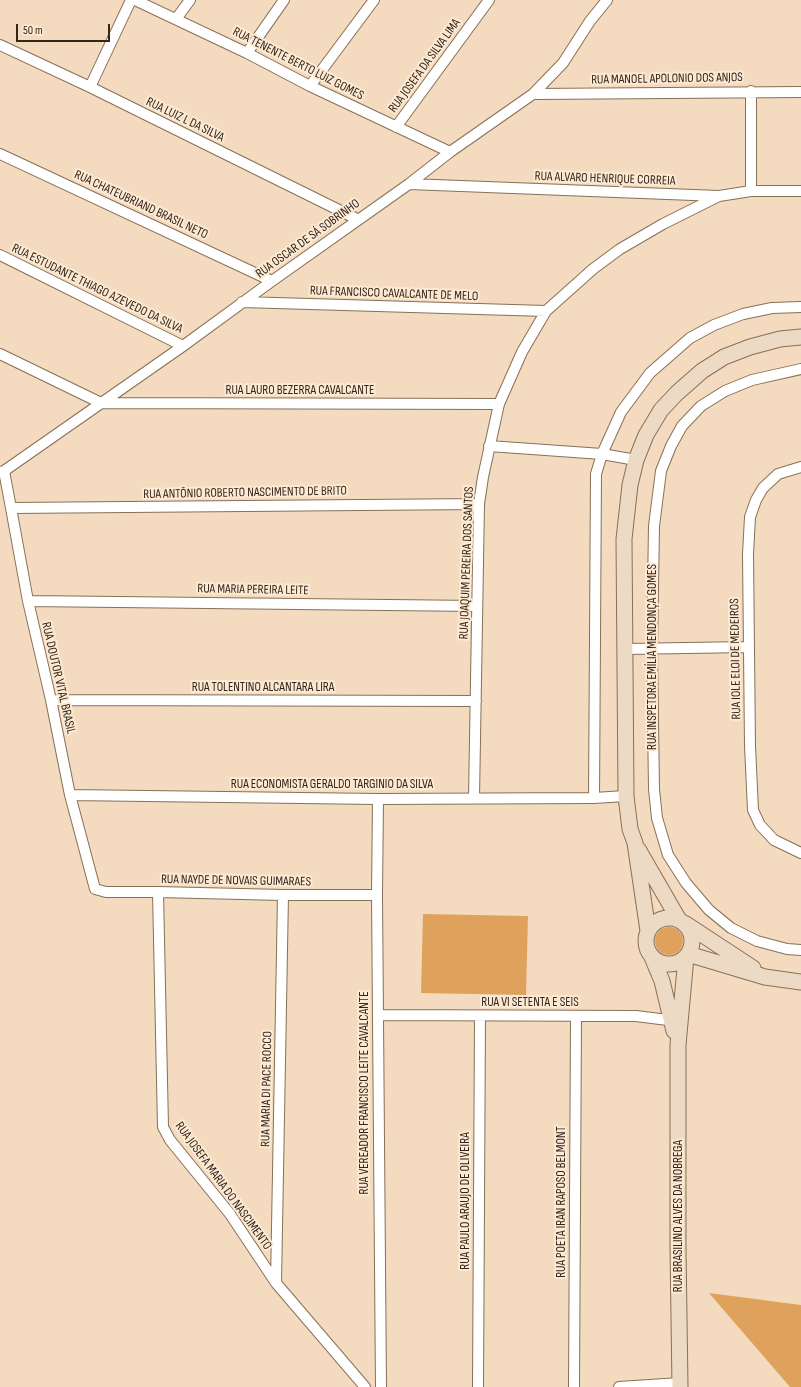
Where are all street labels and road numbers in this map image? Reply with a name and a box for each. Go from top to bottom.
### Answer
street label: RUA JOSEFA DA SILVA LIMA [386,16,464,116]
street label: RUA TENENTE BERTO LUIZ GOMES [230,24,366,104]
street label: RUA MANOEL APOLONIO DOS ANJOS [591,70,743,88]
street label: RUA LUIZ L DA SILVA [143,94,227,146]
street label: RUA CHATEUBRIAND BRASIL NETO [72,167,210,243]
street label: RUA ALVARO HENRIQUE CORREIA [534,169,676,189]
street label: RUA OSCAR DE SÁ SOBRINHO [253,196,363,282]
street label: RUA ESTUDANTE THIAGO AZEVEDO DA SILVA [9,241,185,337]
street label: RUA FRANCISCO CAVALCANTE DE MELO [310,283,478,305]
street label: RUA LAURO BEZERRA CAVALCANTE [226,383,374,399]
street label: RUA ANTÔNIO ROBERTO NASCIMENTO DE BRITO [143,483,347,503]
street label: RUA JOAQUIM PEREIRA DOS SANTOS [457,486,477,640]
street label: RUA INSPETORA EMÍLIA MENDONÇA GOMES [645,564,661,750]
street label: RUA MARIA PEREIRA LEITE [197,581,309,599]
street label: RUA IOLE ELOI DE MEDEIROS [727,598,745,720]
street label: RUA DOUTOR VITAL BRASIL [38,620,78,736]
street label: RUA TOLENTINO ALCANTARA LIRA [192,680,334,696]
street label: RUA ECONOMISTA GERALDO TARGINIO DA SILVA [231,777,433,793]
street label: RUA NAYDE DE NOVAIS GUIMARAES [161,872,311,890]
street label: RUA VEREADOR FRANCISCO LEITE CAVALCANTE [357,992,373,1194]
street label: RUA VI SETENTA E SEIS [481,995,579,1011]
street label: RUA MARIA DI PACE ROCCO [258,1031,276,1147]
street label: RUA JOSEFA MARIA DO NASCIMENTO [171,1119,275,1253]
street label: RUA POETA IRAN RAPOSO BELMONT [554,1126,570,1278]
street label: RUA PAULO ARAUJO DE OLIVEIRA [458,1132,474,1270]
street label: RUA BRASILINO ALVES DA NOBREGA [671,1140,687,1292]

